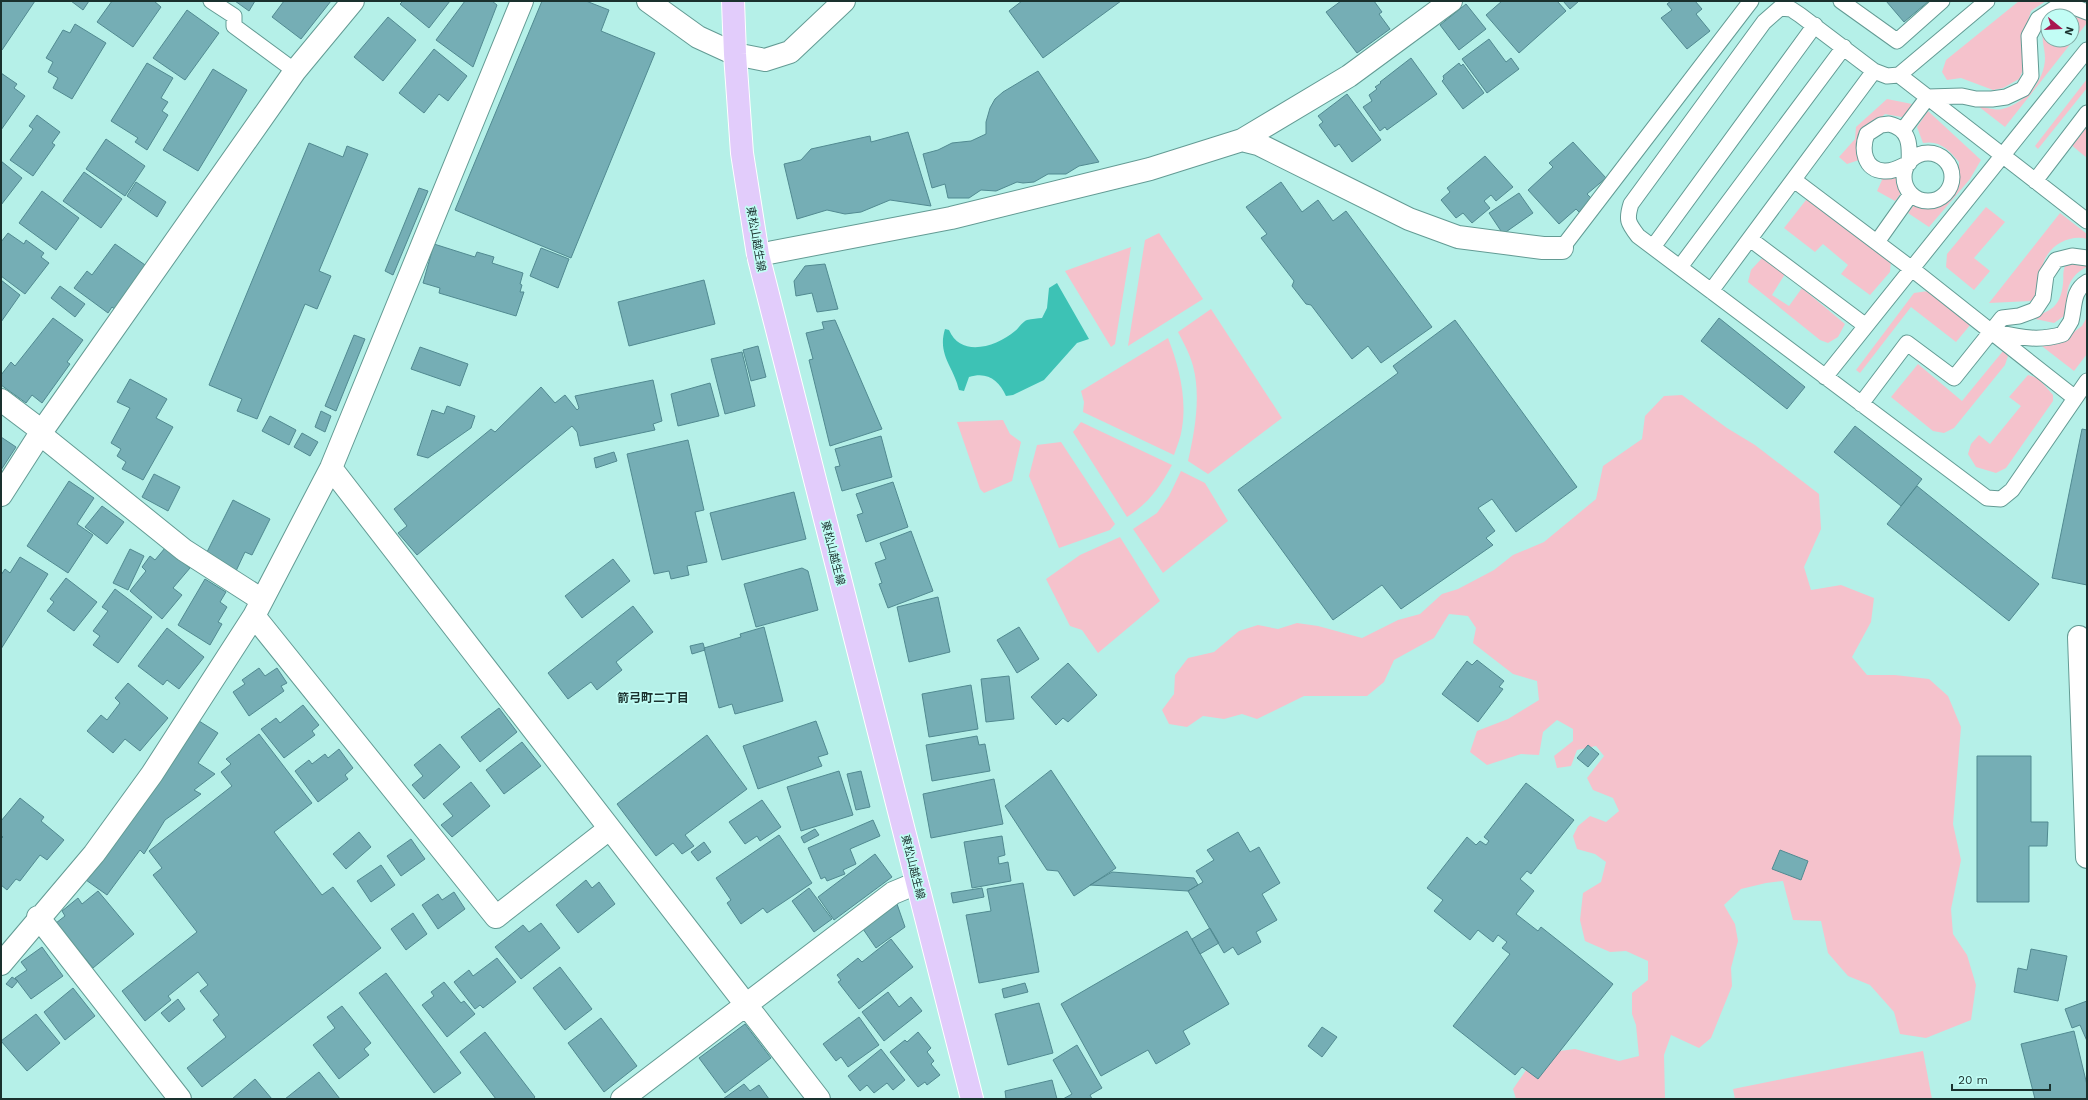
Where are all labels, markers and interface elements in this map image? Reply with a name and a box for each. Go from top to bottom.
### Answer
north arrow [2040,8,2080,48]
text: N [2062,25,2076,37]
street label: 東松山越生線 [744,205,768,273]
street label: 東松山越生線 [819,519,847,587]
district label: 箭弓町二丁目 [617,691,689,705]
street label: 東松山越生線 [899,833,927,901]
scale bar [1952,1066,2050,1092]
text: 20 m [1958,1073,1988,1087]

